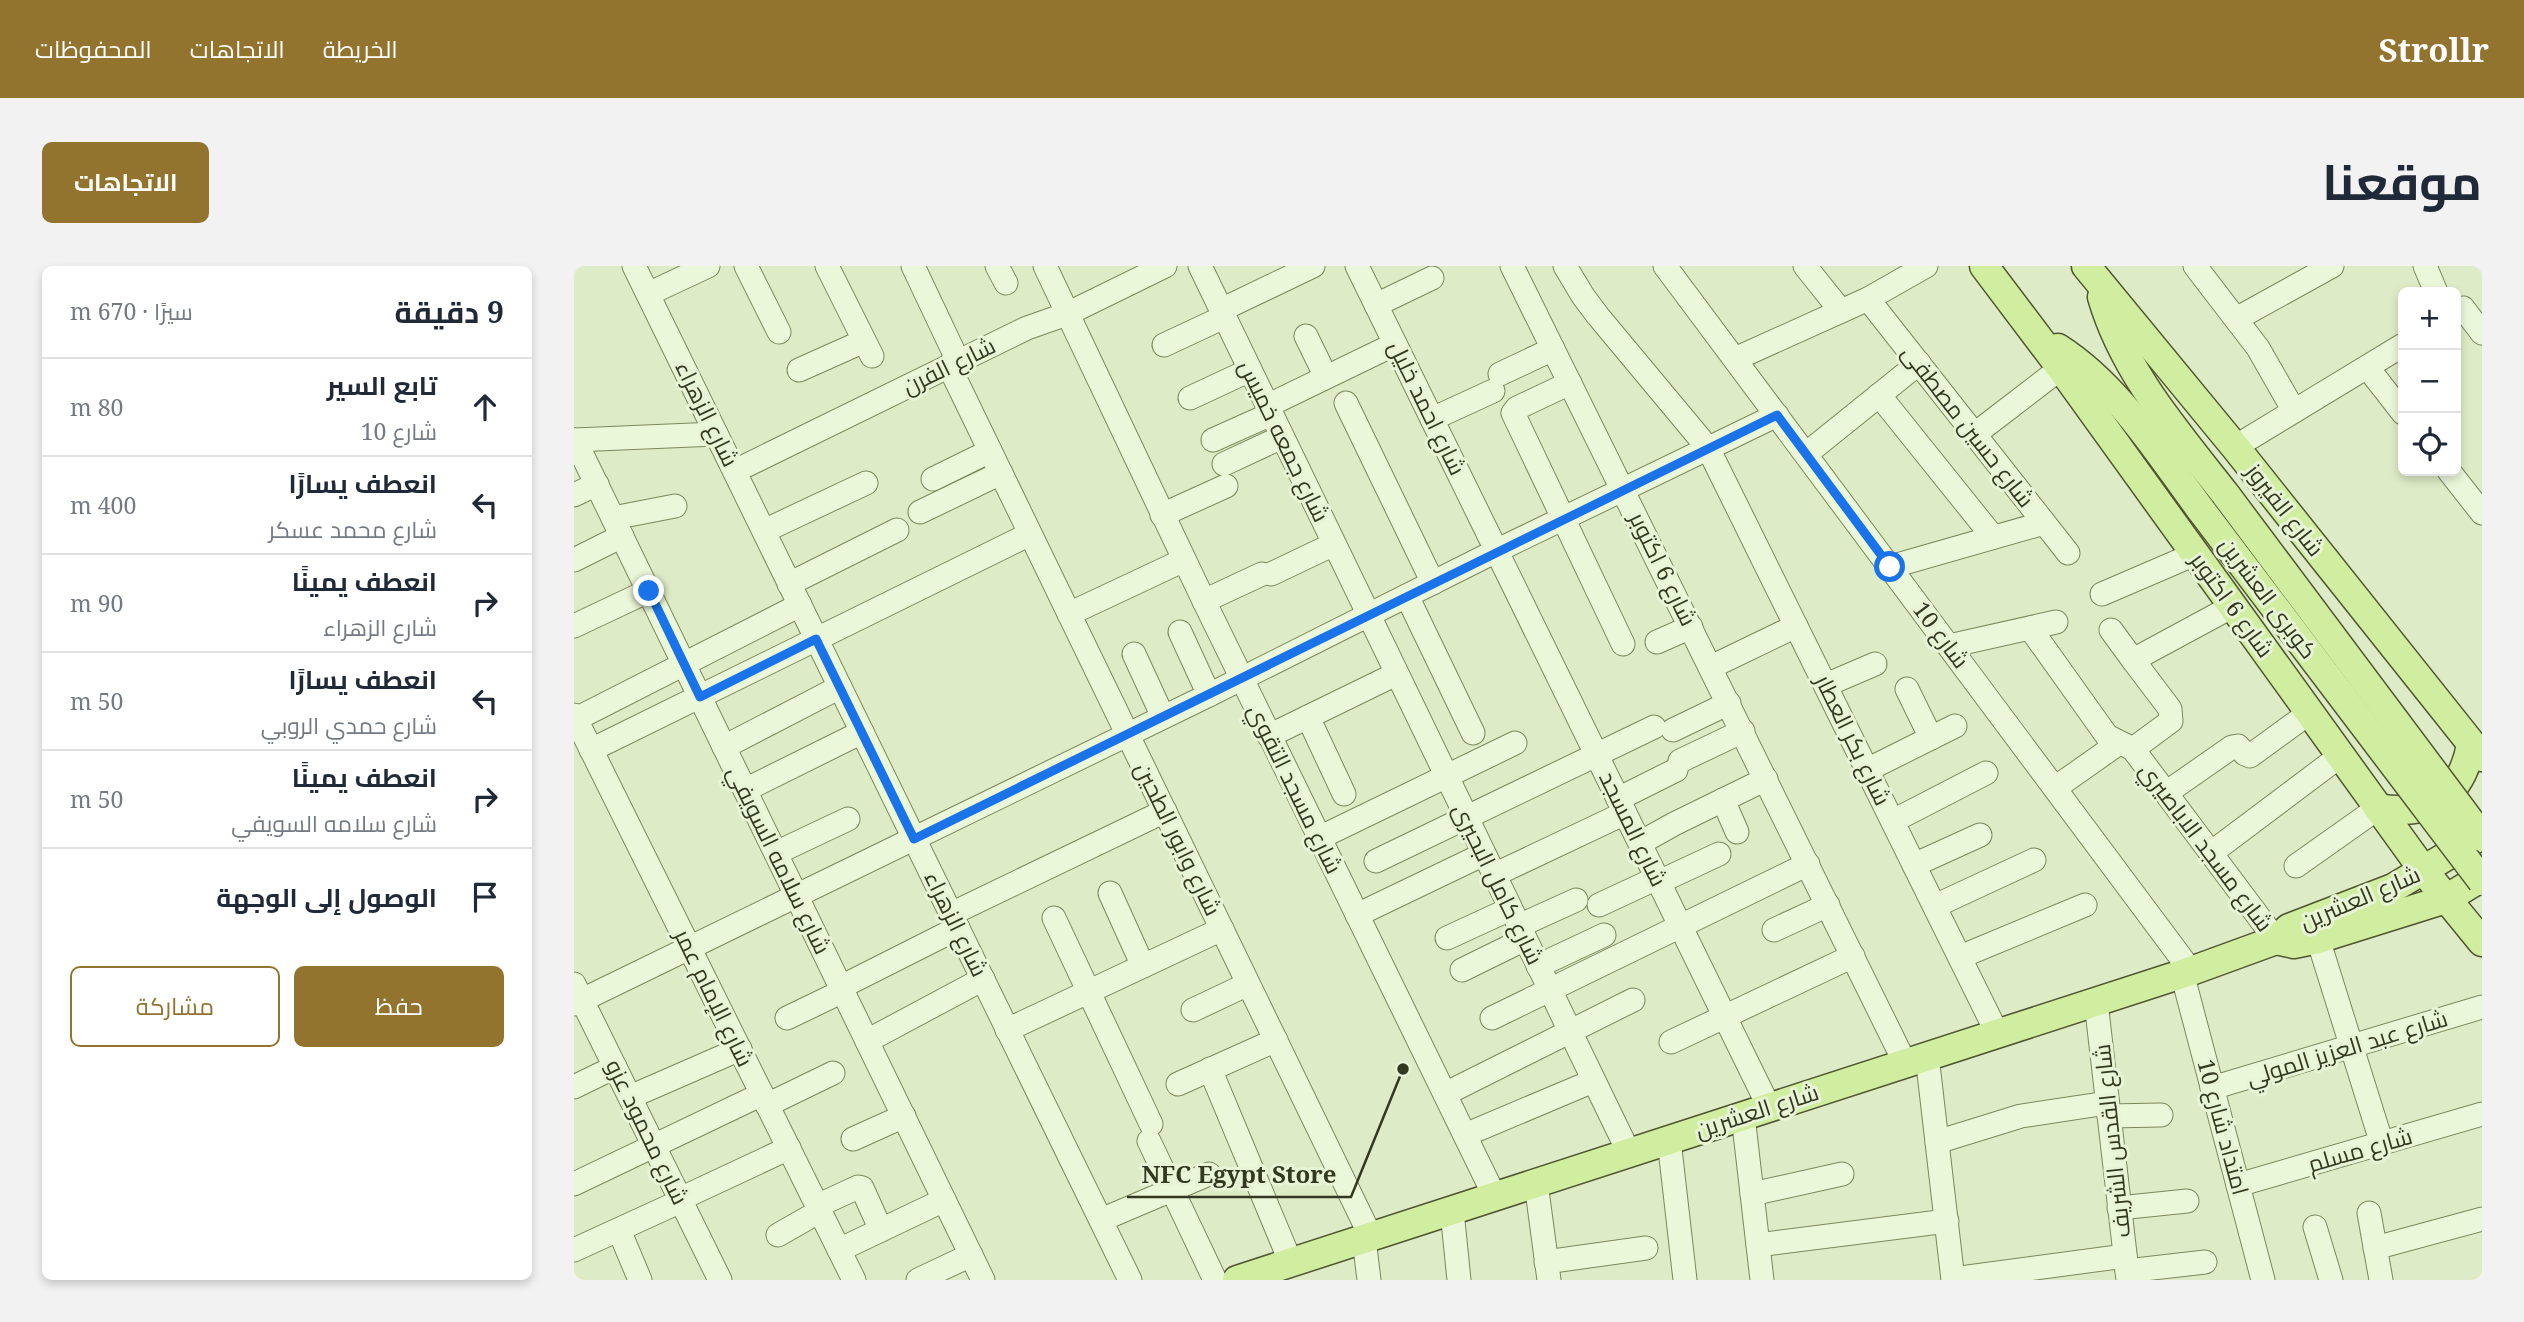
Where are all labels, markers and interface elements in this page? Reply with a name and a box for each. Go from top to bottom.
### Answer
text: Strollr [2379,27,2489,72]
text: المحفوظات [35,32,152,65]
text: الاتجاهات [190,32,285,65]
text: الخريطة [323,32,398,65]
button: الاتجاهات [42,142,209,223]
text: موقعنا [2322,148,2482,214]
map controls [2398,287,2461,476]
button: + [2398,287,2461,350]
text: 9 دقيقة [394,291,504,332]
text: سيرًا · 670 m [70,295,193,327]
street label: شارع الفرن [897,329,1001,402]
street label: شارع احمد خليل [1381,335,1474,481]
street label: شارع حسين مصطفى [1894,337,2043,514]
button: − [2398,350,2461,413]
street label: شارع جمعه خميس [1231,354,1338,527]
street label: شارع الزهراء [668,355,747,472]
text: تابع السير [327,367,437,403]
icon: ahead [466,388,504,426]
text: 80 m [70,391,123,423]
button: locate [2398,413,2461,476]
text: شارع 10 [361,415,437,447]
street label: شارع الفيروز [2237,455,2332,563]
text: انعطف يسارًا [288,465,437,501]
icon: left [466,486,504,524]
text: 400 m [70,489,136,521]
street label: شارع 6 اكتوبر [1621,504,1705,631]
text: شارع محمد عسكر [269,513,437,545]
street label: كوبرى العشرين [2212,530,2325,665]
street label: شارع 6 اكتوبر [2182,544,2282,664]
route start [1874,551,1905,582]
text: انعطف يمينًا [292,563,437,599]
route end [633,575,664,606]
icon: right [466,584,504,622]
text: 90 m [70,587,123,619]
street label: شارع 10 [1905,594,1978,675]
text: شارع الزهراء [323,611,437,643]
text: انعطف يسارًا [288,661,437,697]
street label: شارع بكر العطار [1807,667,1899,811]
icon: left [466,682,504,720]
text: 50 m [70,685,123,717]
street label: شارع مسجد التقوي [1238,698,1351,880]
text: شارع حمدي الروبي [261,709,437,741]
street label: شارع مسجد الاباصيري [2130,755,2281,939]
street label: شارع وابور الطحين [1127,756,1230,921]
text: انعطف يمينًا [292,759,437,795]
street label: شارع سلامه السويفي [718,760,839,960]
street label: شارع المسجد [1591,766,1676,892]
icon: right [466,780,504,818]
text: 50 m [70,783,123,815]
street label: شارع كامل البحيرى [1445,797,1552,970]
text: شارع سلامه السويفي [231,807,437,839]
street label: شارع العشرين [2294,857,2425,938]
street label: شارع الزهراء [917,865,996,982]
icon: arrive [466,878,504,916]
text: الوصول إلى الوجهة [216,879,437,915]
street label: شارع الإمام عمر [666,922,762,1072]
button: مشاركة [70,966,280,1047]
button: حفظ [294,966,504,1047]
street label: شارع عبد العزيز المولي [2242,1001,2452,1096]
street label: شارع القدس الشريف [2085,1042,2138,1240]
street label: شارع محمود عزو [598,1053,697,1210]
street label: امتداد شارع 10 [2189,1055,2257,1199]
street label: شارع العشرين [1691,1075,1823,1146]
street label: شارع مسلم [2304,1119,2416,1180]
callout: NFC Egypt Store [1127,1152,1351,1197]
text: NFC Egypt Store [1141,1157,1337,1190]

